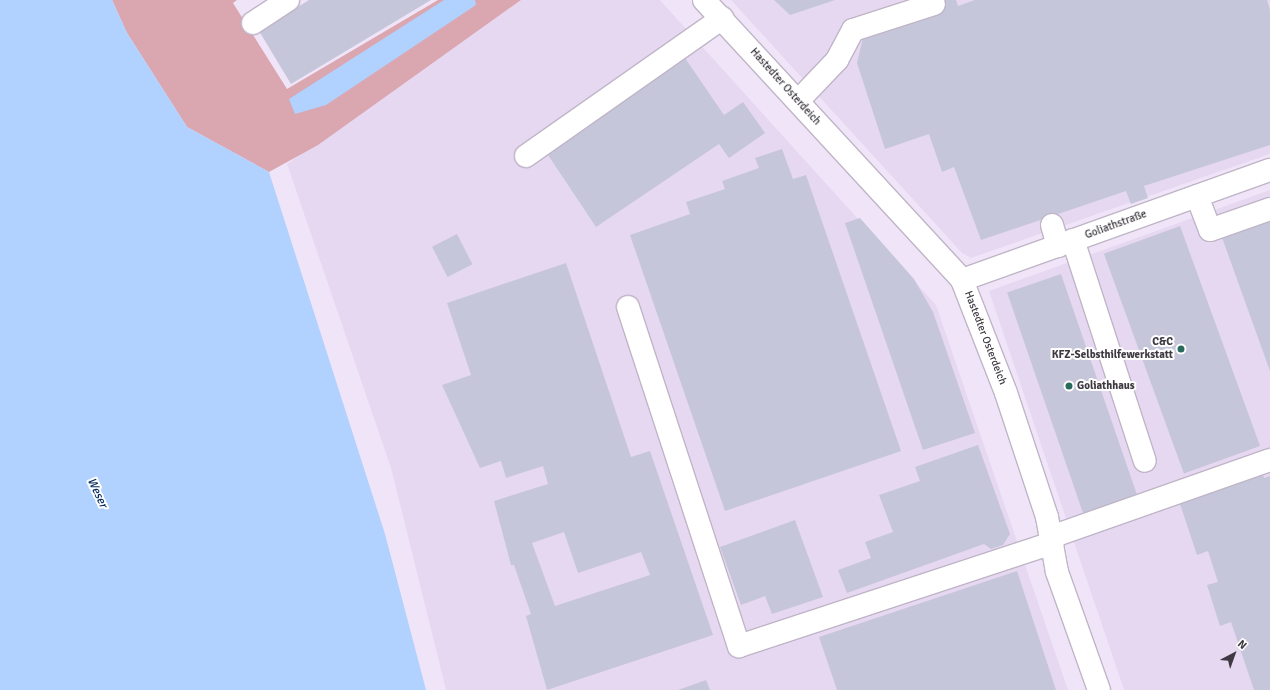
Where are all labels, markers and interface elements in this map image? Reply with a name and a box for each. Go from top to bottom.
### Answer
street label: Hastedter Osterdeich [747,46,823,128]
street label: Goliathstraße [1083,208,1149,242]
street label: Hastedter Osterdeich [961,289,1009,387]
place label: C&C KFZ-Selbsthilfewerkstatt [1052,336,1173,362]
marker: C&C KFZ-Selbsthilfewerkstatt [1176,344,1186,354]
place label: Goliathhaus [1077,379,1135,393]
marker: Goliathhaus [1064,381,1074,391]
water label: Weser [84,476,110,510]
north arrow [1214,634,1254,674]
text: N [1235,637,1249,652]

